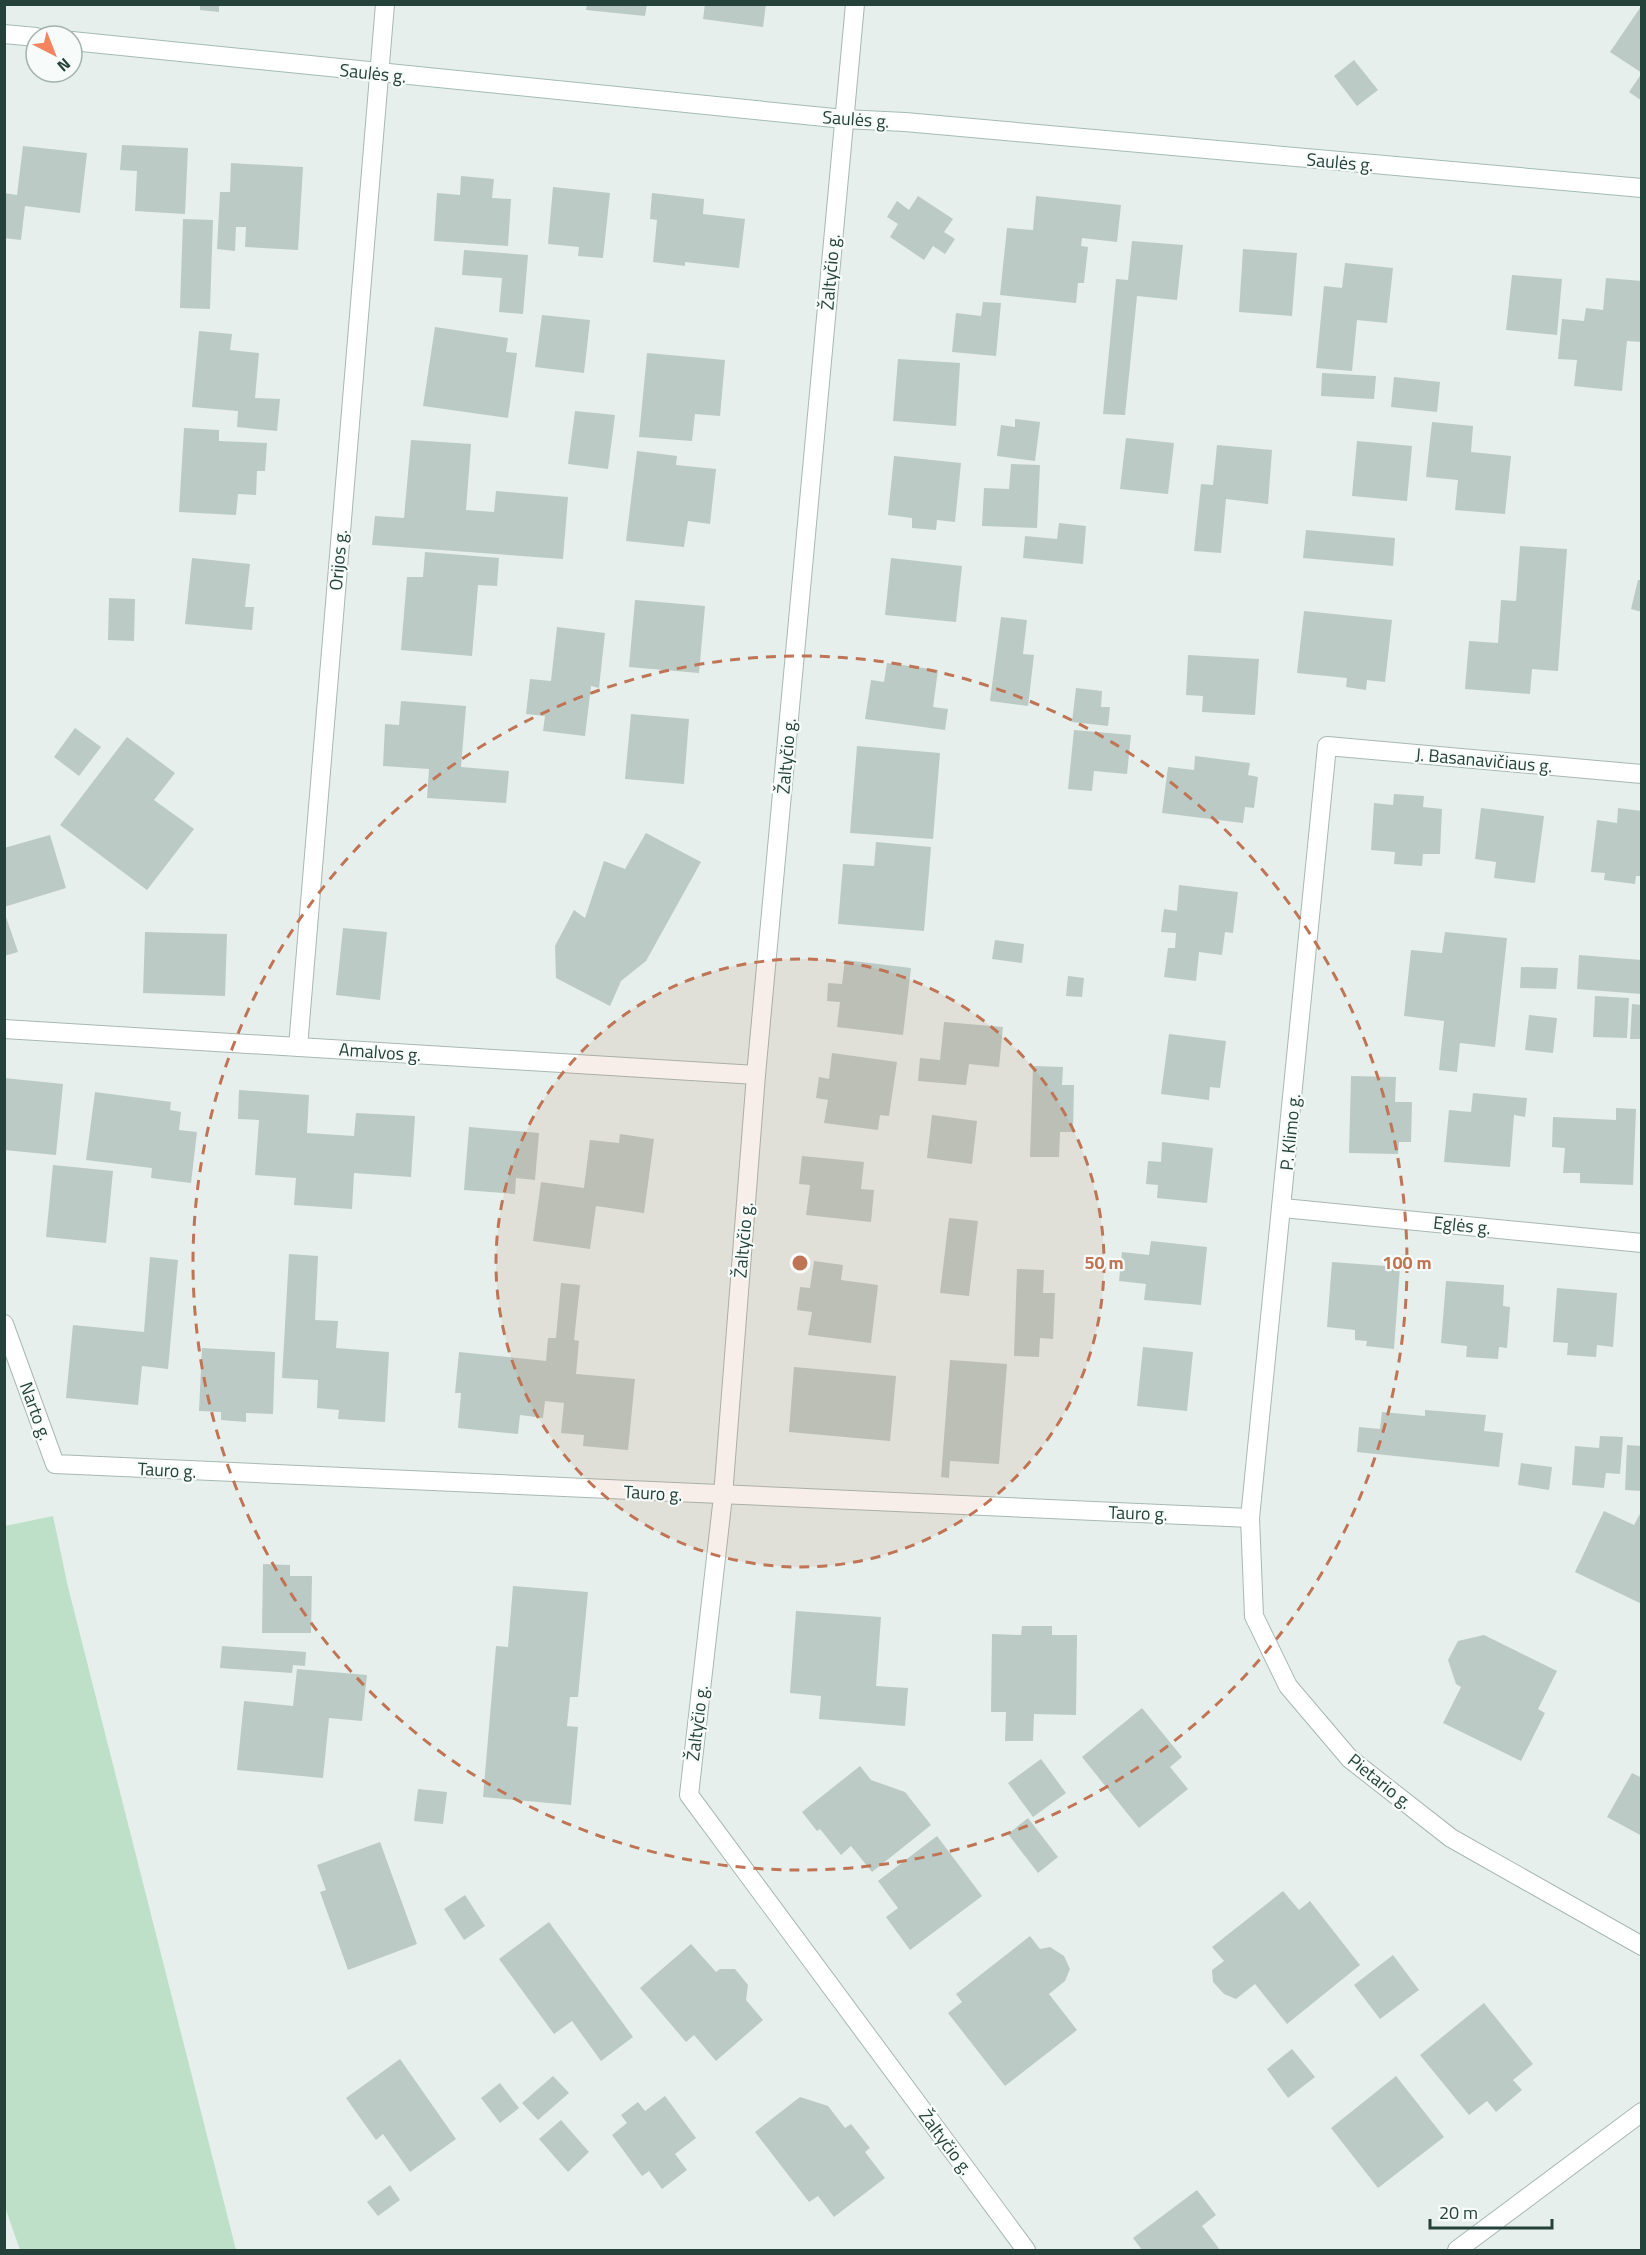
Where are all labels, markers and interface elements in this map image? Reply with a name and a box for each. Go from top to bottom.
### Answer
north arrow [24,24,84,84]
text: N [52,53,76,78]
street label: Saulės g. [338,56,408,90]
street label: Saulės g. [822,103,890,135]
street label: Saulės g. [1305,146,1375,178]
street label: Žaltyčio g. [813,233,847,311]
street label: Orijos g. [322,528,354,592]
street label: Žaltyčio g. [769,717,803,795]
street label: J. Basanavičiaus g. [1414,741,1554,779]
street label: Amalvos g. [338,1036,422,1068]
street label: P. Klimo g. [1273,1092,1307,1172]
street label: Žaltyčio g. [726,1201,760,1279]
street label: Eglės g. [1432,1209,1492,1241]
text: 50 m [1084,1249,1124,1276]
text: 100 m [1382,1249,1432,1276]
centre of rings [790,1253,810,1273]
street label: Narto g. [13,1378,59,1444]
street label: Tauro g. [137,1455,197,1485]
street label: Tauro g. [623,1478,683,1508]
street label: Tauro g. [1108,1498,1168,1528]
street label: Žaltyčio g. [679,1684,715,1762]
street label: Pietario g. [1342,1747,1418,1815]
street label: Žaltyčio g. [912,2103,980,2181]
scale bar [1430,2192,1552,2230]
text: 20 m [1439,2199,1478,2226]

